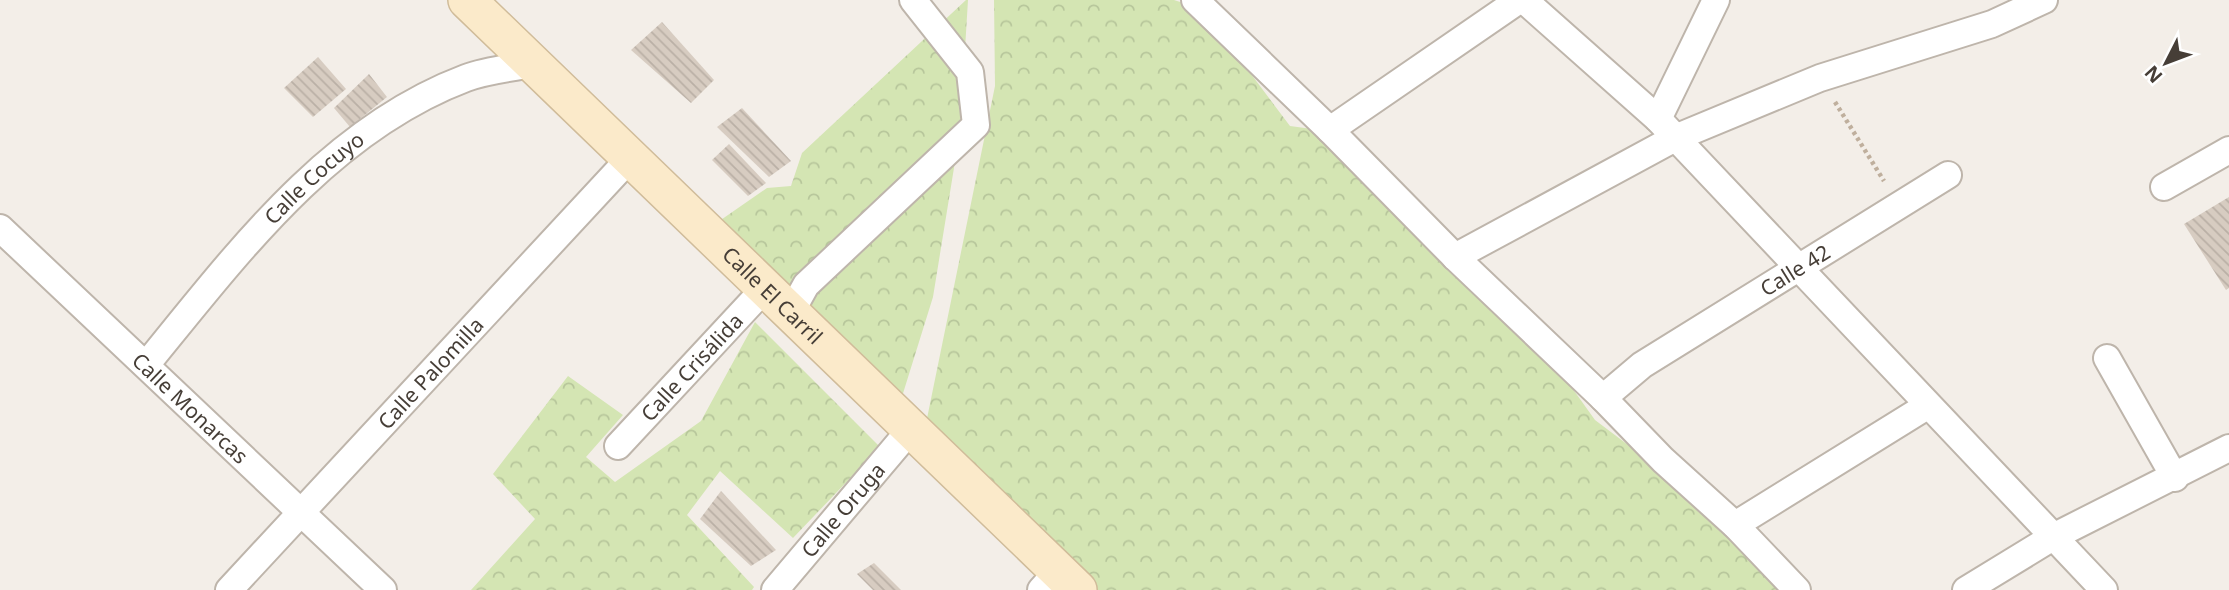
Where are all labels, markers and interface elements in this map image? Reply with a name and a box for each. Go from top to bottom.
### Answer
north arrow [2131,28,2201,98]
text: N [2139,60,2168,89]
street label: Calle Cocuyo [258,125,369,230]
street label: Calle 42 [1755,238,1835,302]
street label: Calle El Carril [717,240,829,350]
street label: Calle Crisálida [634,307,749,427]
street label: Calle Palomilla [371,311,489,435]
street label: Calle Monarcas [126,346,255,470]
street label: Calle Oruga [795,456,891,563]

